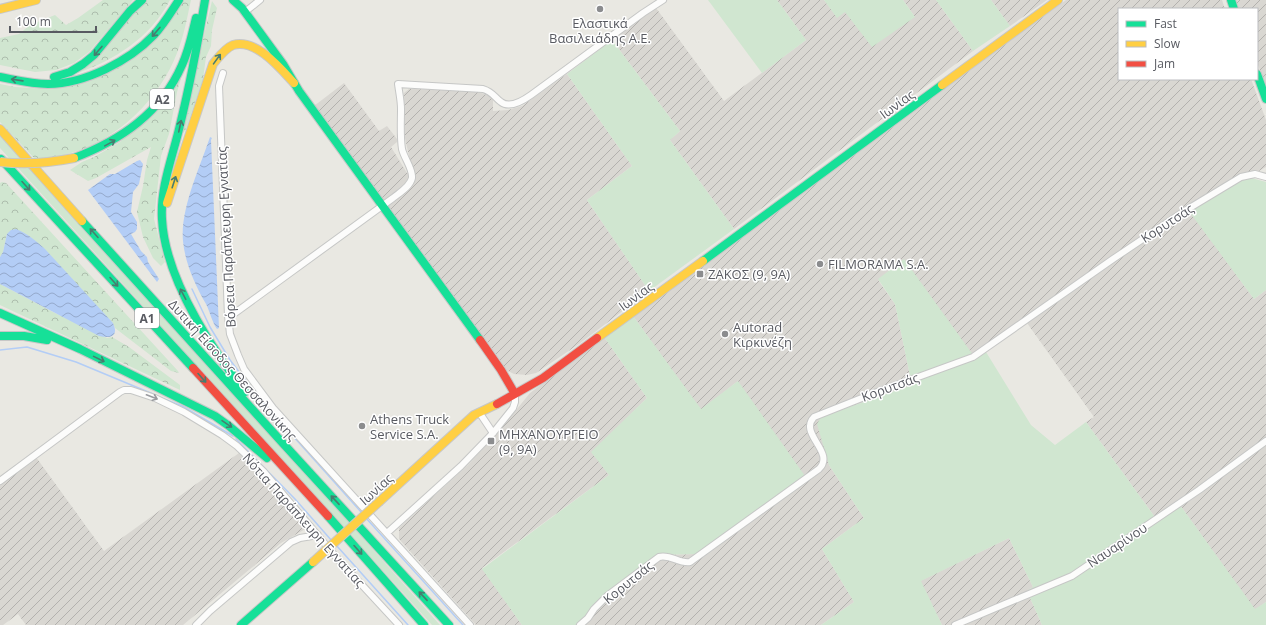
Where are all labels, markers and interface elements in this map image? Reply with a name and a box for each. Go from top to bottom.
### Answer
marker: Ελαστικά Βασιλειάδης Α.Ε. [595,4,605,14]
scale bar [10,8,96,34]
legend [1118,8,1258,80]
text: 100 m [16,13,51,30]
place label: Ελαστικά Βασιλειάδης Α.Ε. [549,14,651,47]
text: Fast [1154,15,1177,32]
one-way arrow [152,27,161,37]
text: Slow [1154,35,1181,52]
one-way arrow [93,46,103,56]
one-way arrow [212,54,221,65]
text: Jam [1153,55,1175,72]
one-way arrow [11,76,24,84]
street label: Ιωνίας [876,85,918,123]
road number: Α2 [150,89,174,109]
one-way arrow [176,120,184,133]
one-way arrow [104,138,116,146]
street label: Βόρεια Παράπλευρη Εγνατίας [212,146,240,328]
one-way arrow [171,175,178,188]
one-way arrow [22,181,31,191]
street label: Κορυτσάς [1137,199,1197,247]
one-way arrow [90,229,99,239]
place label: FILMORAMA S.A. [828,255,929,273]
marker: FILMORAMA S.A. [815,259,825,269]
place label: ΖΑΚΟΣ (9, 9Α) [708,265,790,283]
marker: ΖΑΚΟΣ (9, 9Α) [695,269,705,279]
one-way arrow [109,277,119,287]
street label: Ιωνίας [615,277,657,315]
one-way arrow [179,288,187,300]
street label: Δυτική Είσοδος Θεσσαλονίκης [165,295,301,445]
road number: Α1 [135,308,159,328]
place label: Autorad Κιρκινέζη [733,318,792,351]
marker: Autorad Κιρκινέζη [720,329,730,339]
one-way arrow [93,356,105,363]
street label: Κορυτσάς [859,368,921,406]
one-way arrow [197,373,207,383]
one-way arrow [145,394,157,402]
place label: Athens Truck Service S.A. [370,410,449,443]
one-way arrow [221,421,233,429]
marker: Athens Truck Service S.A. [357,421,367,431]
place label: ΜΗΧΑΝΟΥΡΓΕΙΟ (9, 9Α) [499,425,599,458]
marker: ΜΗΧΑΝΟΥΡΓΕΙΟ (9, 9Α) [486,436,496,446]
street label: Νότια Παράπλευρη Εγνατίας [239,449,369,591]
street label: Ιωνίας [355,469,397,509]
one-way arrow [331,496,340,506]
street label: Ναυαρίνου [1084,518,1151,572]
one-way arrow [353,545,362,555]
street label: Κορυτσάς [599,556,657,608]
one-way arrow [418,591,428,601]

